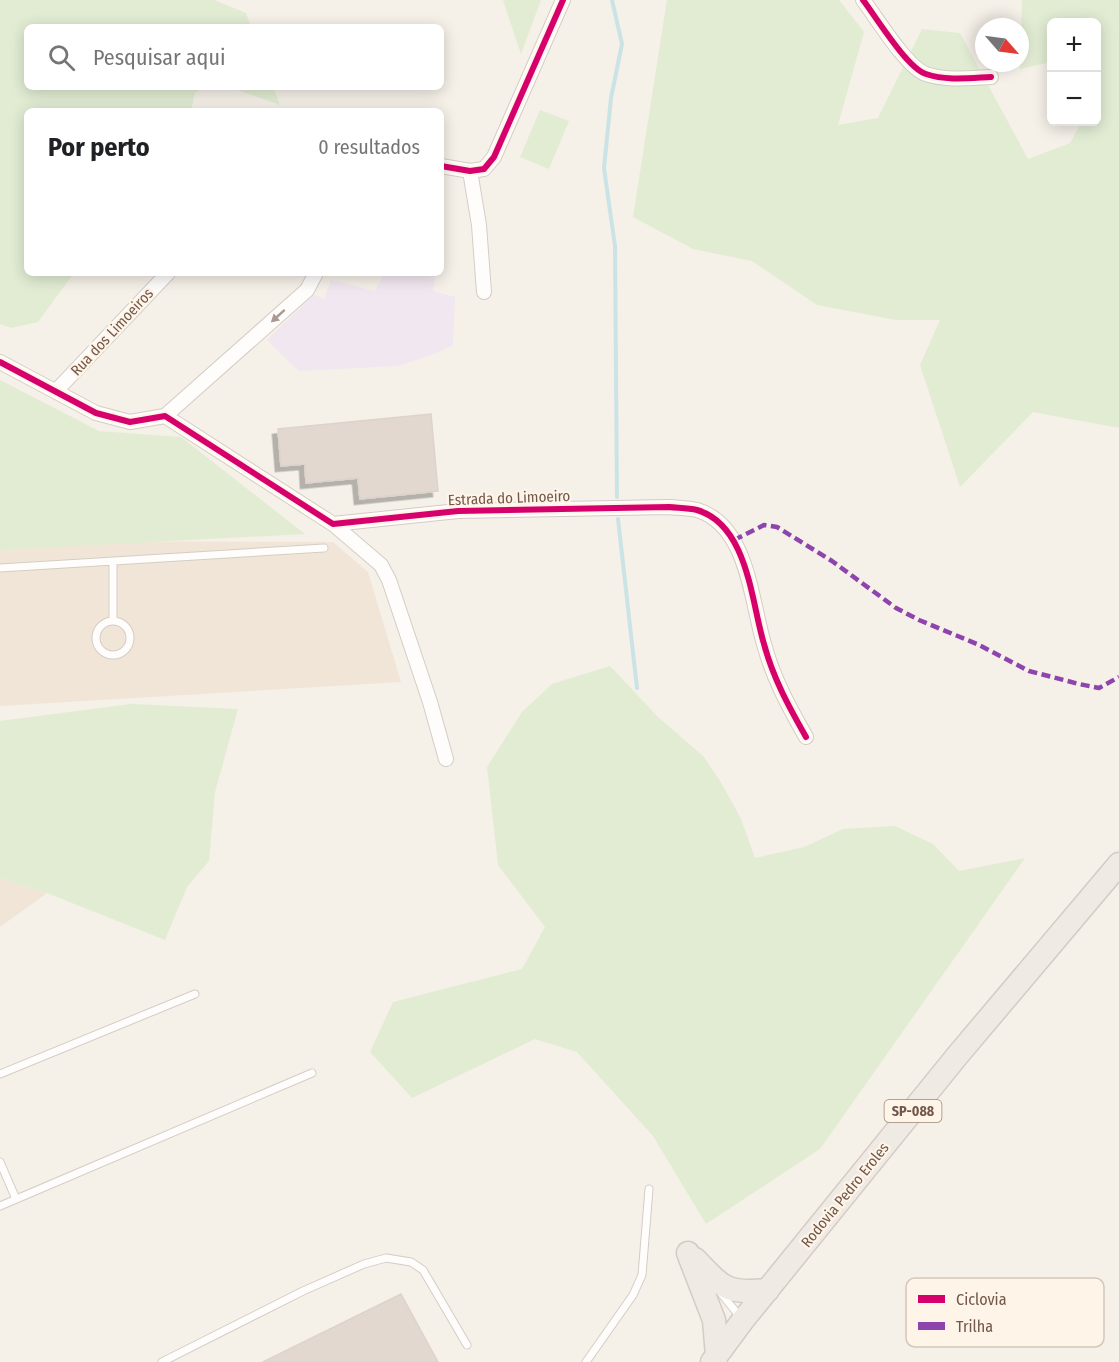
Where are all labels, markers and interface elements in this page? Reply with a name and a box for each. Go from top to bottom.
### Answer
north arrow [975,18,1029,72]
map controls [1047,18,1101,126]
button: + [1047,18,1101,72]
search box [24,24,444,90]
icon: search [45,41,78,74]
text: Pesquisar aqui [93,44,225,71]
button: − [1047,72,1101,126]
text: Por perto [48,132,150,163]
text: 0 resultados [318,135,420,159]
street label: Rua dos Limoeiros [67,285,157,379]
one-way arrow [270,309,285,323]
street label: Estrada do Limoeiro [447,487,571,509]
road number: SP-088 [884,1100,942,1122]
street label: Rodovia Pedro Eroles [797,1139,893,1251]
legend [906,1278,1104,1347]
text: Ciclovia [956,1290,1007,1309]
text: Trilha [956,1317,993,1336]

